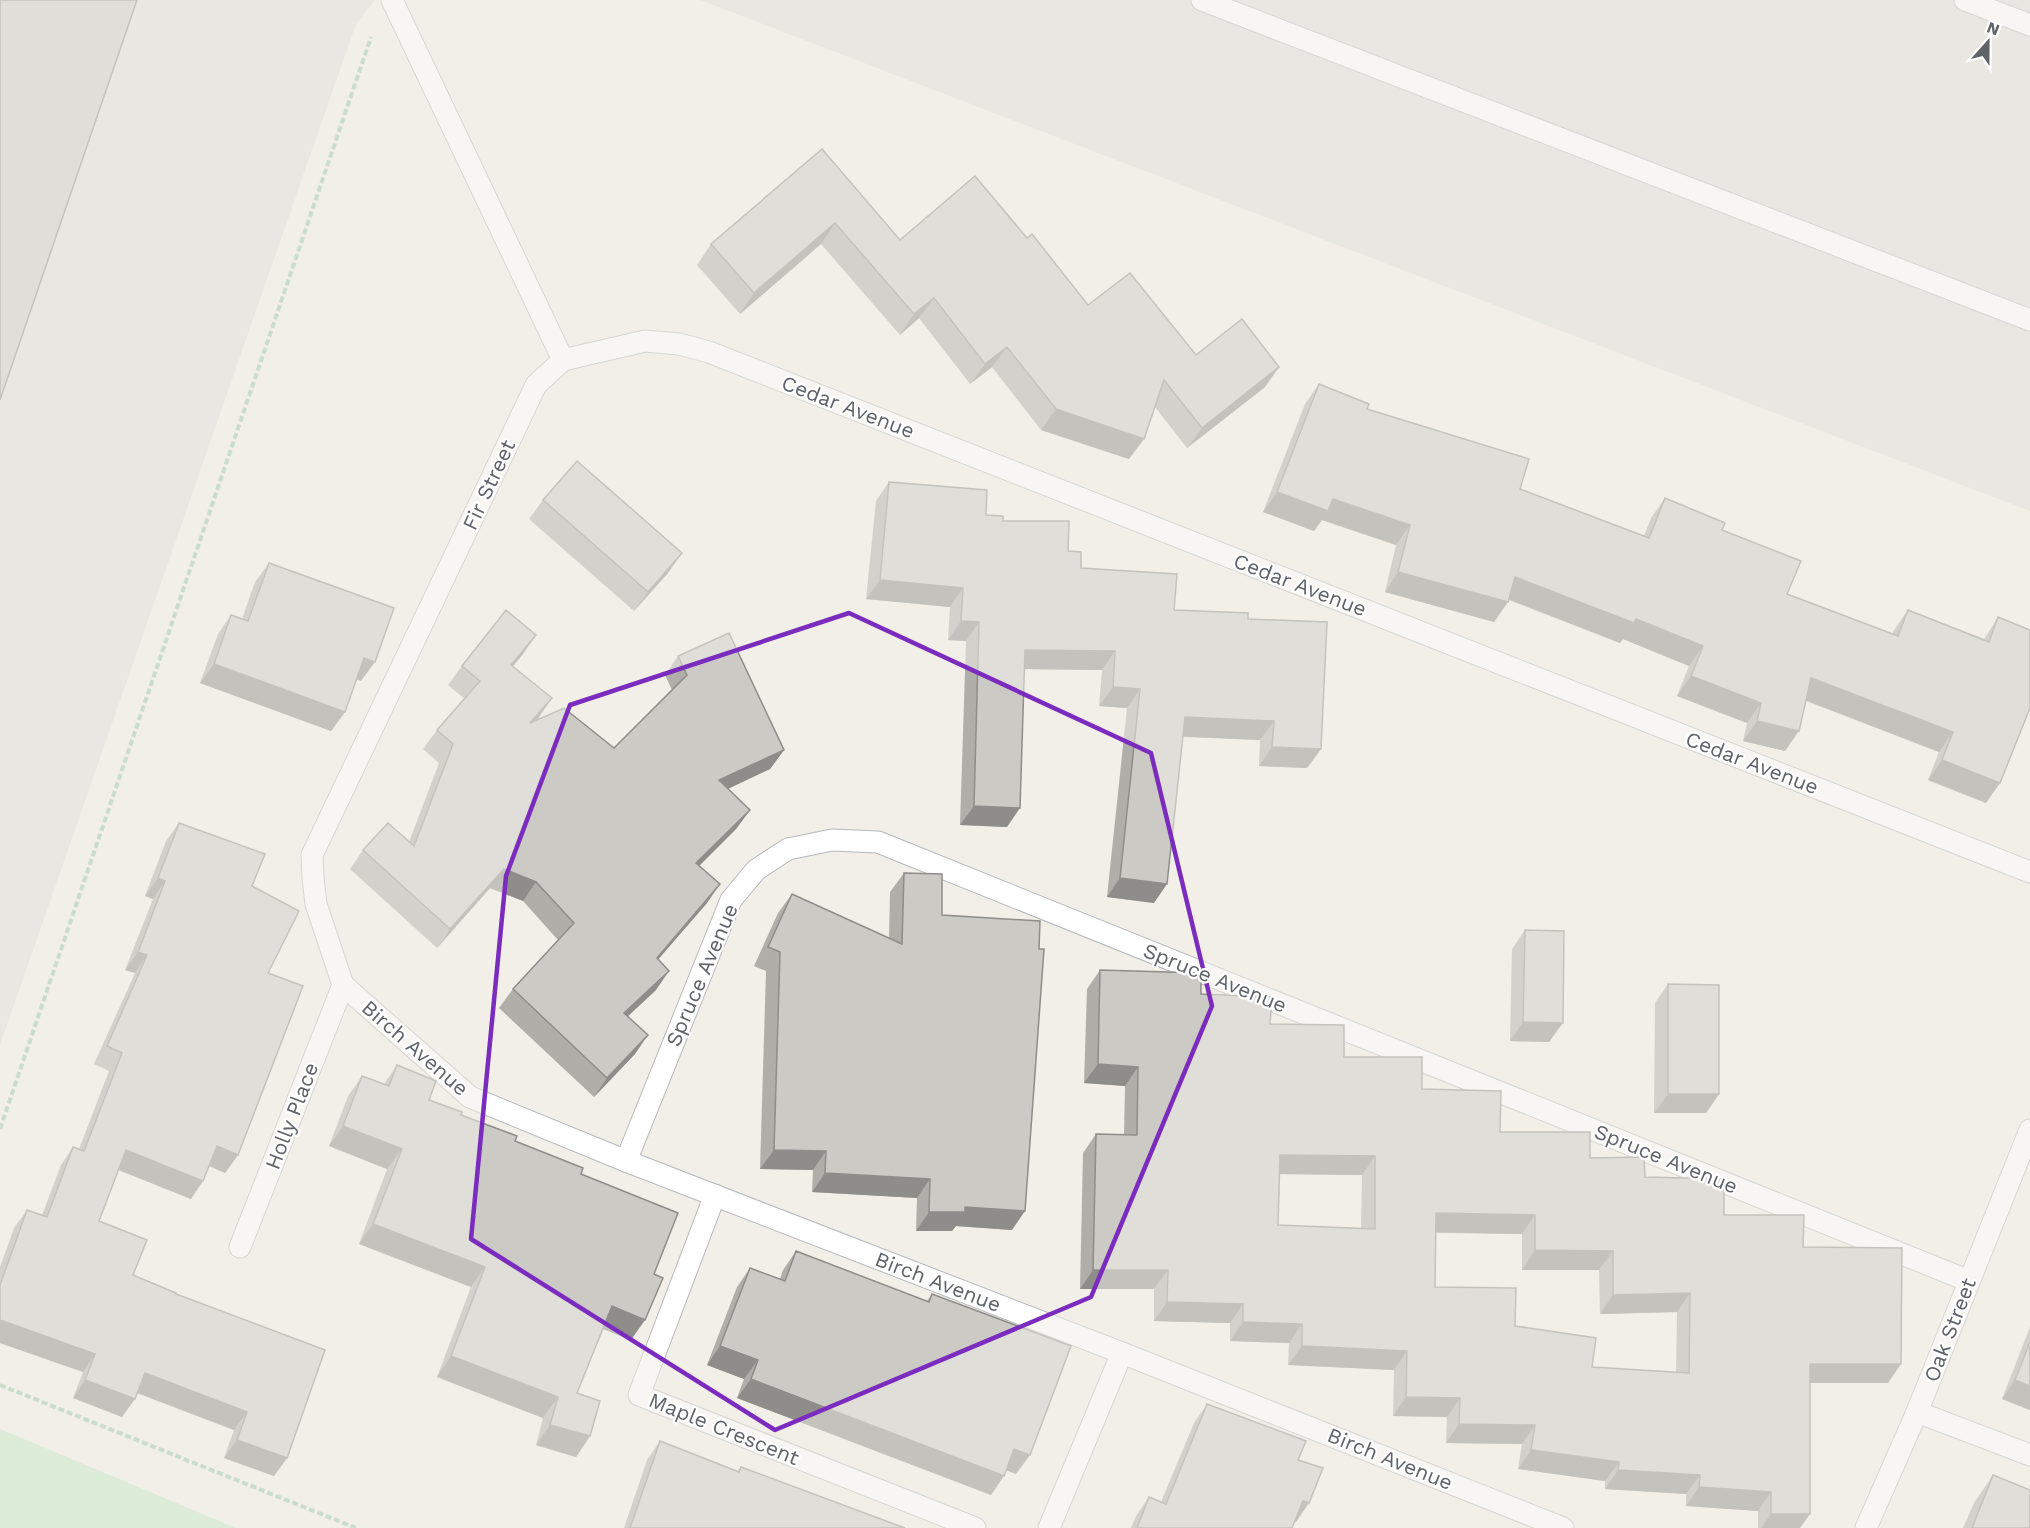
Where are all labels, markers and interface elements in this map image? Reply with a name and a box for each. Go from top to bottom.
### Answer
north arrow [1958,12,2018,72]
text: N [1984,17,2002,39]
street label: Cedar Avenue [778,370,918,443]
street label: Fir Street [457,435,520,534]
street label: Cedar Avenue [1230,548,1370,621]
street label: Cedar Avenue [1682,726,1822,799]
street label: Spruce Avenue [660,900,743,1050]
street label: Spruce Avenue [1140,937,1291,1018]
street label: Birch Avenue [357,995,474,1101]
street label: Holly Place [260,1059,323,1173]
street label: Spruce Avenue [1591,1118,1742,1199]
street label: Birch Avenue [872,1246,1005,1317]
street label: Oak Street [1918,1274,1981,1385]
street label: Maple Crescent [645,1387,803,1470]
street label: Birch Avenue [1324,1422,1456,1495]

